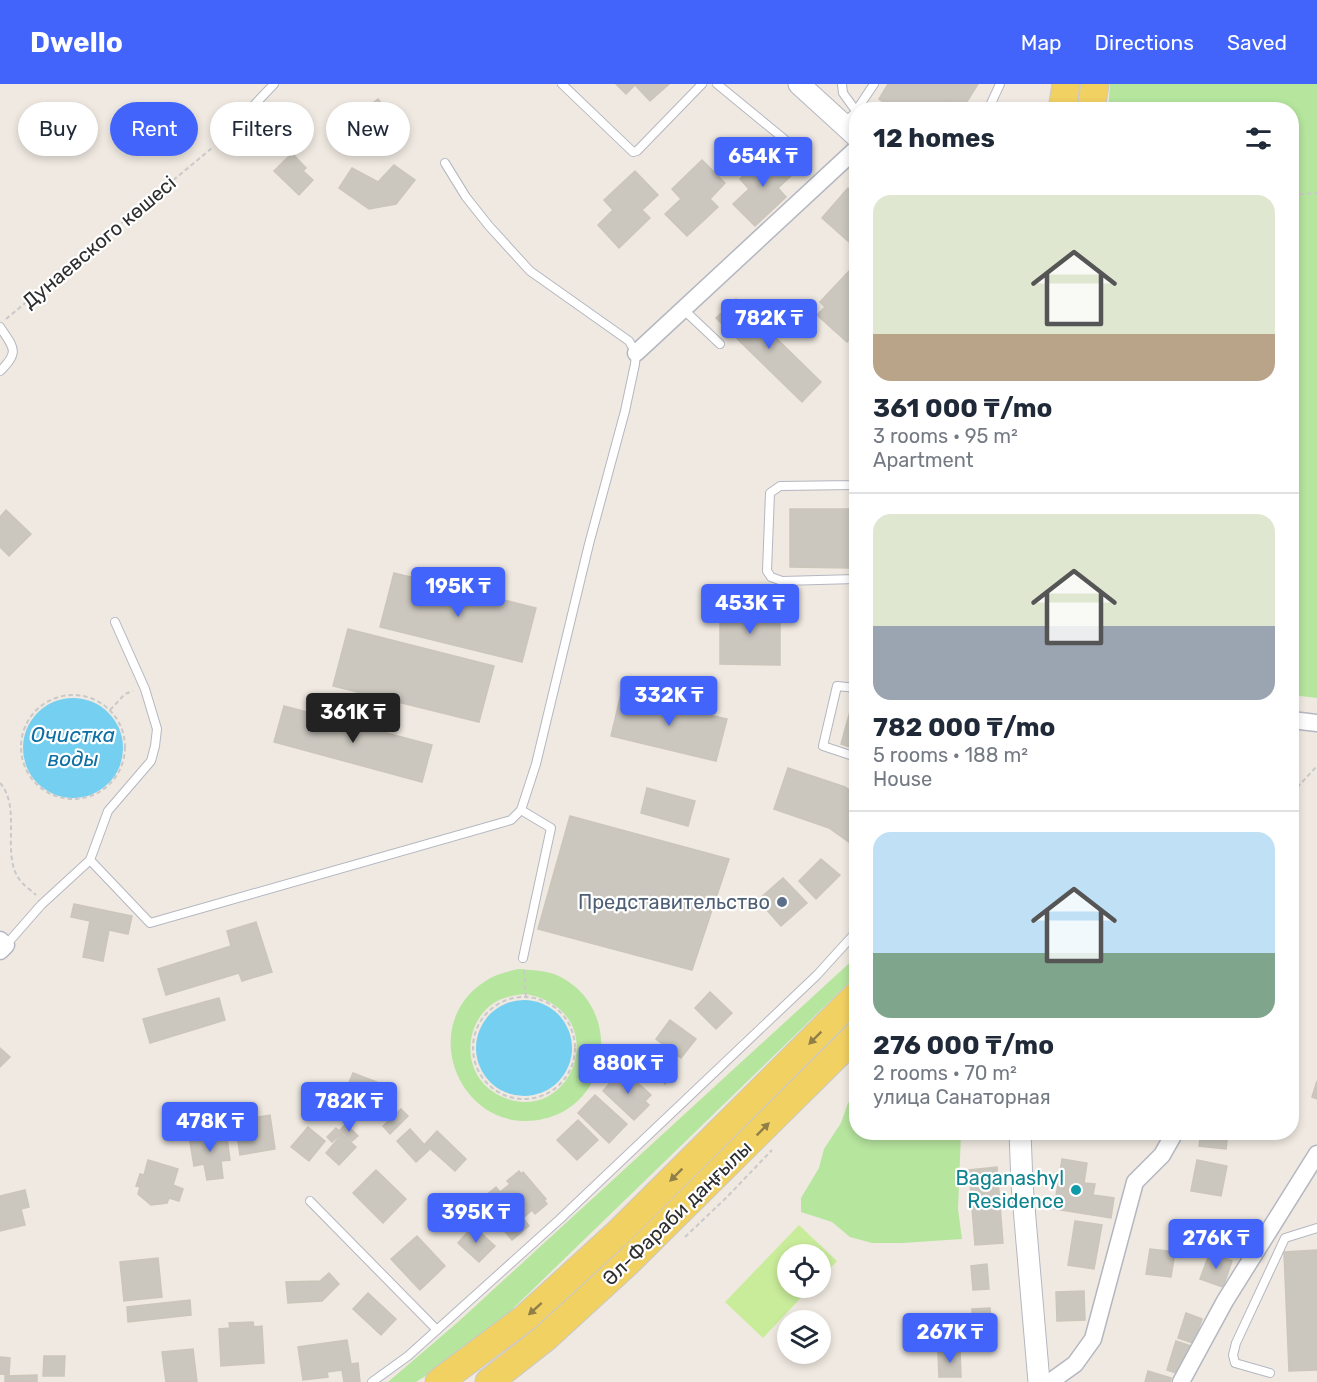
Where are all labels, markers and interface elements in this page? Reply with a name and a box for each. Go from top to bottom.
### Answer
text: Dwello [30,26,123,59]
text: Map [1021,30,1062,55]
text: Directions [1095,30,1194,55]
text: Saved [1227,30,1287,55]
chip: Buy [18,102,98,156]
chip: Rent [110,102,198,156]
chip: Filters [210,102,314,156]
chip: New [326,102,410,156]
icon: filters [1242,122,1275,155]
text: 12 homes [873,123,995,154]
pin: 654K ₸ [714,137,812,188]
text: 654K ₸ [728,144,798,168]
street label: Дунаевского көшесі [17,171,181,313]
icon: home [1020,234,1128,342]
pin: 782K ₸ [720,299,818,350]
text: 782K ₸ [735,306,803,330]
text: 361 000 ₸/mo [873,393,1052,424]
text: 3 rooms · 95 m² [873,424,1018,448]
text: Apartment [873,448,974,472]
icon: home [1020,553,1128,661]
pin: 195K ₸ [409,567,507,618]
text: 195K ₸ [425,574,491,598]
pin: 453K ₸ [701,584,799,635]
text: 453K ₸ [715,591,785,615]
pin: 332K ₸ [620,676,718,727]
text: 332K ₸ [634,683,704,707]
pin: 361K ₸ [304,693,402,744]
text: 361K ₸ [320,700,386,724]
text: 782 000 ₸/mo [873,712,1055,743]
water label: Очистка воды [31,722,115,771]
text: 5 rooms · 188 m² [873,743,1028,767]
text: House [873,767,932,791]
icon: home [1020,871,1128,979]
place label: Представительство [578,890,770,914]
marker: Представительство [775,895,789,909]
text: 276 000 ₸/mo [873,1030,1054,1061]
one-way arrow [808,1031,823,1045]
pin: 880K ₸ [579,1044,677,1095]
text: 880K ₸ [593,1051,663,1075]
text: 2 rooms · 70 m² [873,1061,1017,1085]
pin: 782K ₸ [300,1082,398,1133]
text: улица Санаторная [873,1085,1051,1109]
text: 782K ₸ [315,1089,383,1113]
pin: 478K ₸ [161,1102,259,1153]
text: 478K ₸ [176,1109,244,1133]
one-way arrow [756,1123,770,1137]
street label: Әл-Фараби даңғылы [597,1135,757,1291]
place label: Baganashyl Residence [956,1166,1064,1213]
one-way arrow [670,1167,684,1181]
marker: Baganashyl Residence [1069,1183,1083,1197]
pin: 395K ₸ [427,1193,525,1244]
text: 395K ₸ [442,1200,510,1224]
pin: 276K ₸ [1167,1219,1265,1270]
text: 276K ₸ [1183,1226,1250,1250]
map controls [777,1244,831,1364]
button: locate [777,1244,831,1298]
one-way arrow [527,1302,542,1316]
button: layers [777,1310,831,1364]
pin: 267K ₸ [901,1313,999,1364]
text: 267K ₸ [917,1320,983,1344]

